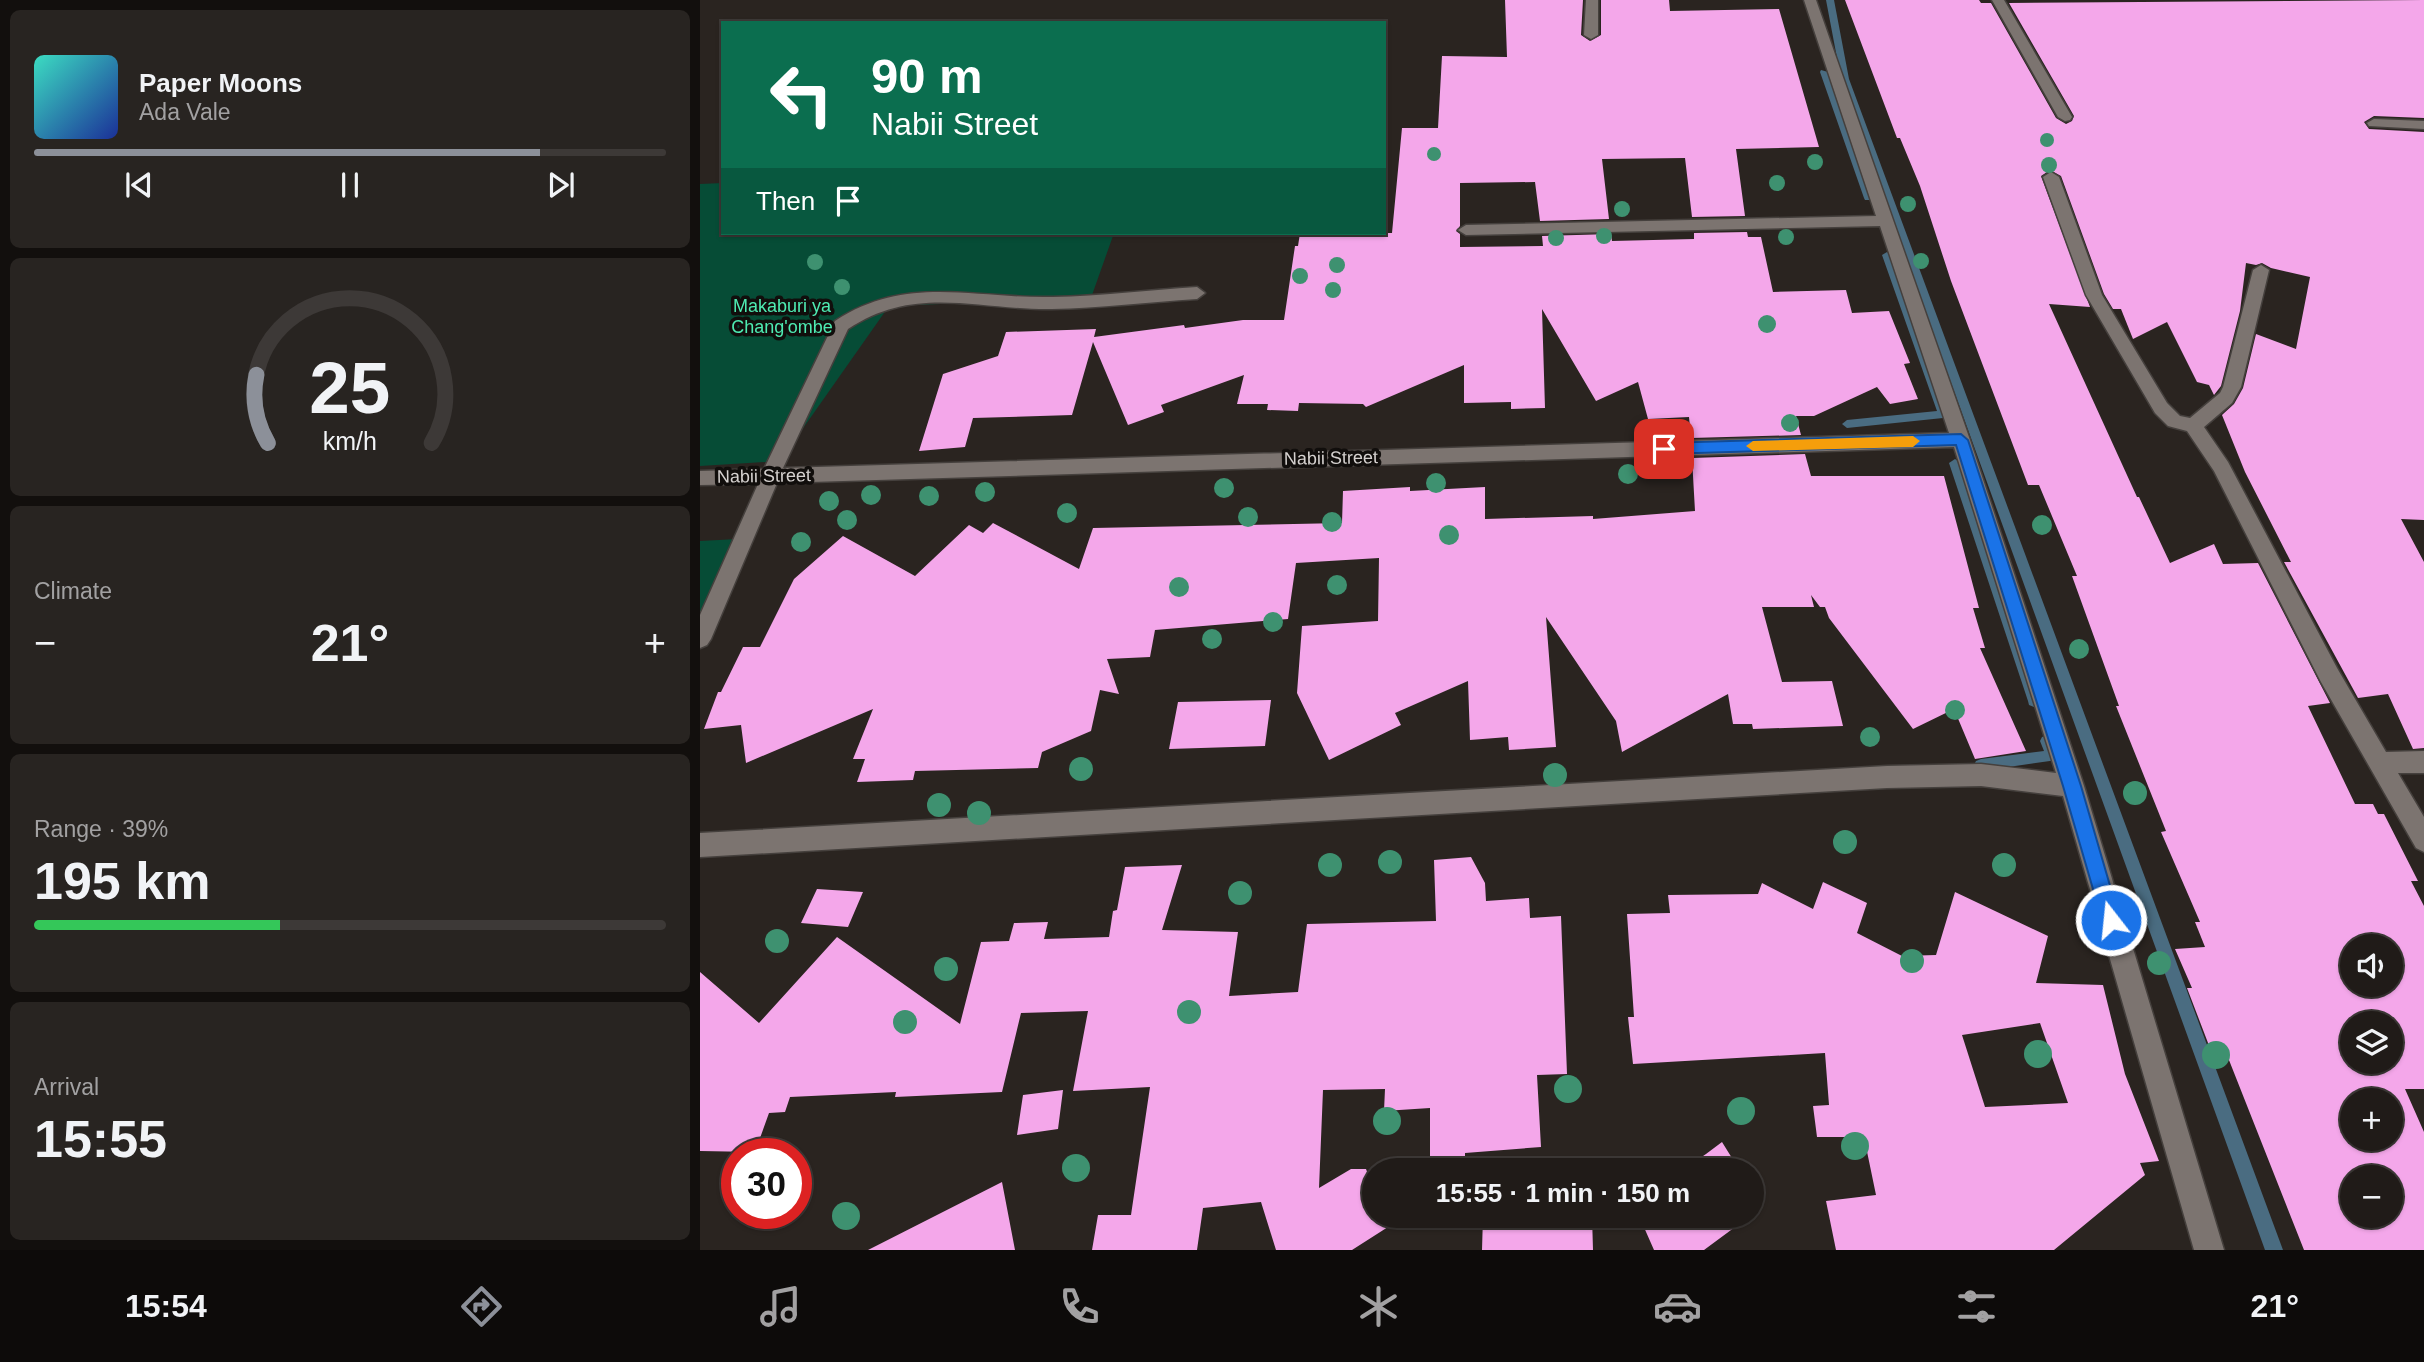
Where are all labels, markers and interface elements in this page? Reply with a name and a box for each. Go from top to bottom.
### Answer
icon: left [756,49,847,140]
text: 90 m [871,49,983,103]
text: Paper Moons [139,68,302,98]
text: Ada Vale [139,99,231,125]
text: Nabii Street [871,106,1038,142]
icon: previous [120,166,158,204]
icon: pause [331,166,369,204]
icon: next [542,166,580,204]
icon: arrive [829,182,867,220]
text: Then [756,186,815,216]
park label: Makaburi ya Chang'ombe [731,296,833,337]
text: 25 [310,347,390,428]
pin [1634,419,1694,479]
text: km/h [323,427,377,455]
icon: arrive [1645,430,1683,468]
street label: Nabii Street [1284,447,1378,469]
street label: Nabii Street [717,465,811,487]
text: Climate [34,578,112,604]
text: 21° [311,614,389,672]
text: − [34,622,56,664]
text: + [644,622,666,664]
text: Range · 39% [34,816,168,842]
text: 195 km [34,852,210,910]
position arrow [2074,883,2148,957]
map controls [2340,934,2403,1228]
button: sound [2340,934,2403,997]
button: layers [2340,1011,2403,1074]
text: Arrival [34,1074,99,1100]
button: + [2340,1088,2403,1151]
text: 15:55 [34,1110,167,1168]
speed limit sign: 30 [721,1138,812,1229]
button: − [2340,1165,2403,1228]
text: 15:55 · 1 min · 150 m [1436,1178,1690,1208]
icon: directions [457,1282,506,1331]
icon: music [756,1282,805,1331]
icon: phone [1055,1282,1104,1331]
icon: climate [1354,1282,1403,1331]
icon: car [1653,1282,1702,1331]
icon: filters [1952,1282,2001,1331]
text: 15:54 [125,1288,207,1324]
text: 21° [2251,1288,2299,1324]

